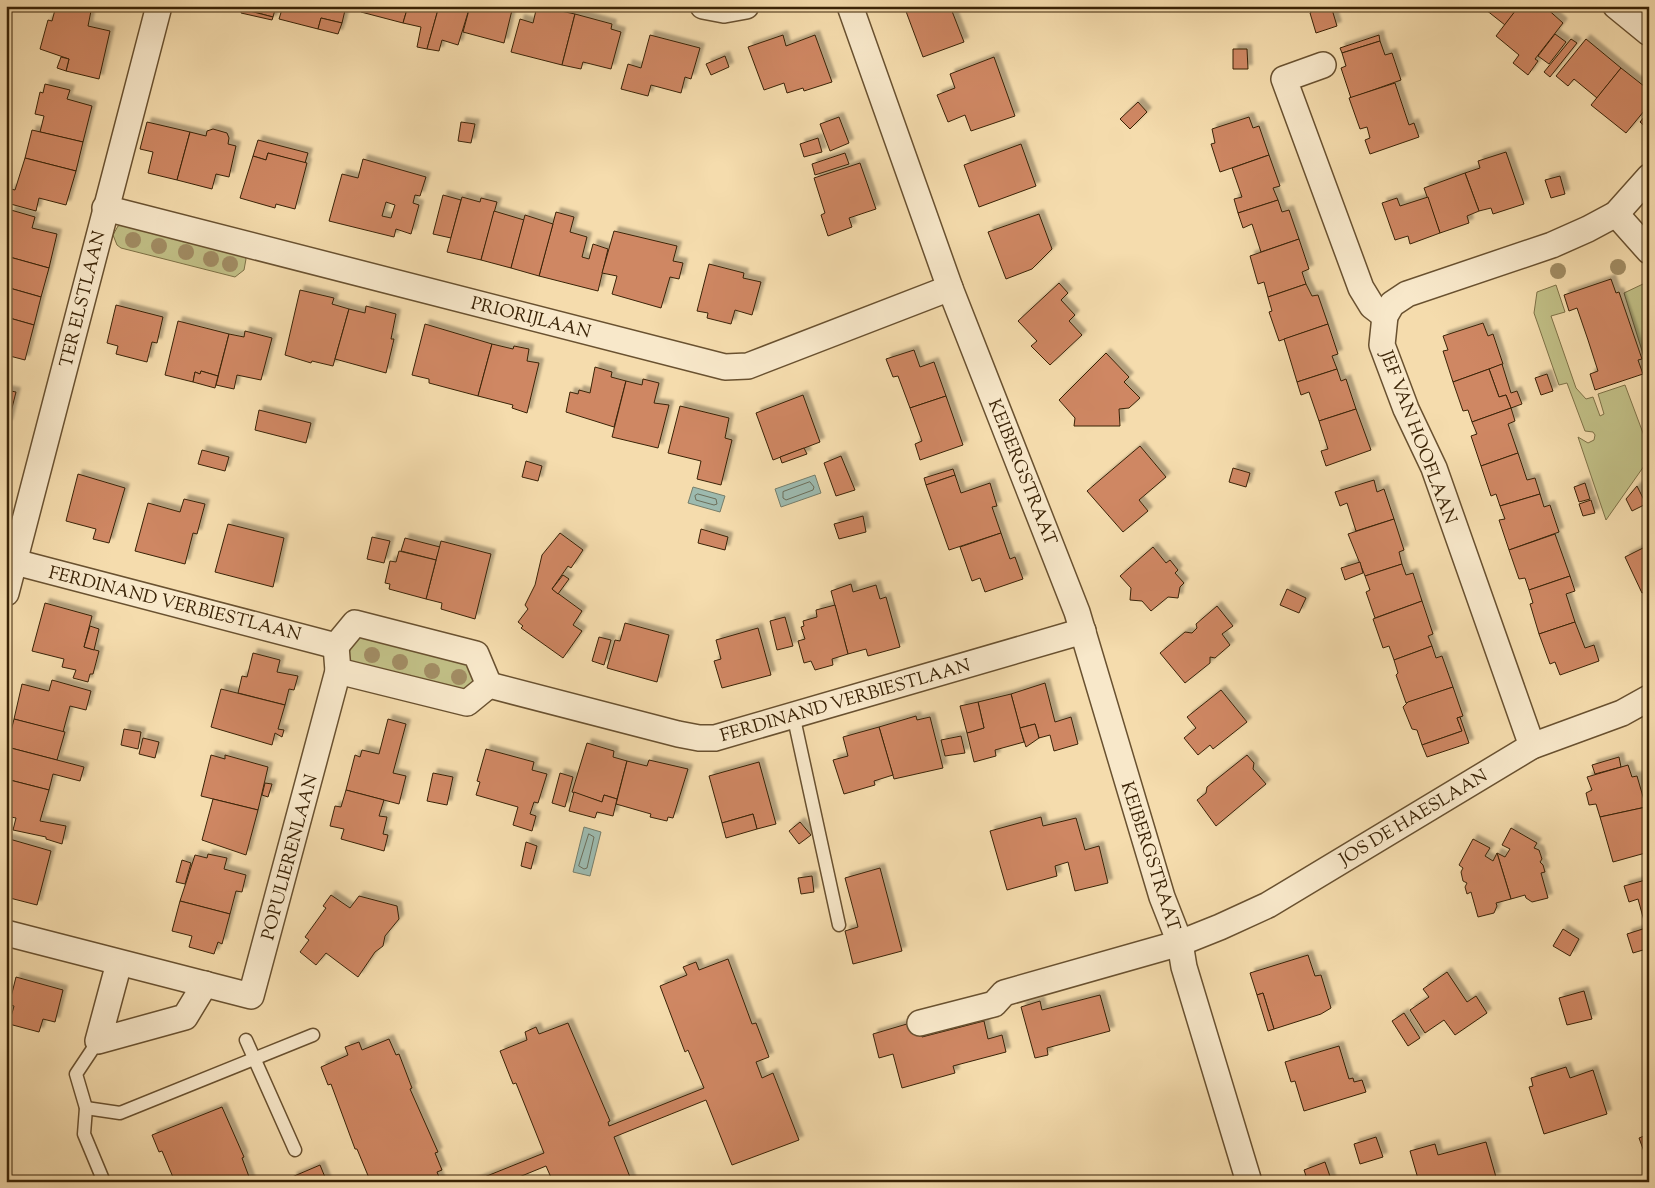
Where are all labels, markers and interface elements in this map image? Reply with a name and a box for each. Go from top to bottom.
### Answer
street label: TER ELSTLAAN [54,228,113,370]
street label: PRIORIJLAAN [468,291,593,346]
street label: JEF VAN HOOFLAAN [1372,346,1462,528]
street label: KEIBERGSTRAAT [980,396,1062,550]
street label: FERDINAND VERBIESTLAAN [46,561,304,649]
street label: FERDINAND VERBIESTLAAN [717,654,974,750]
street label: JOS DE HAESLAAN [1334,764,1493,874]
street label: POPULIERENLAAN [256,772,326,943]
street label: KEIBERGSTRAAT [1113,779,1186,935]

